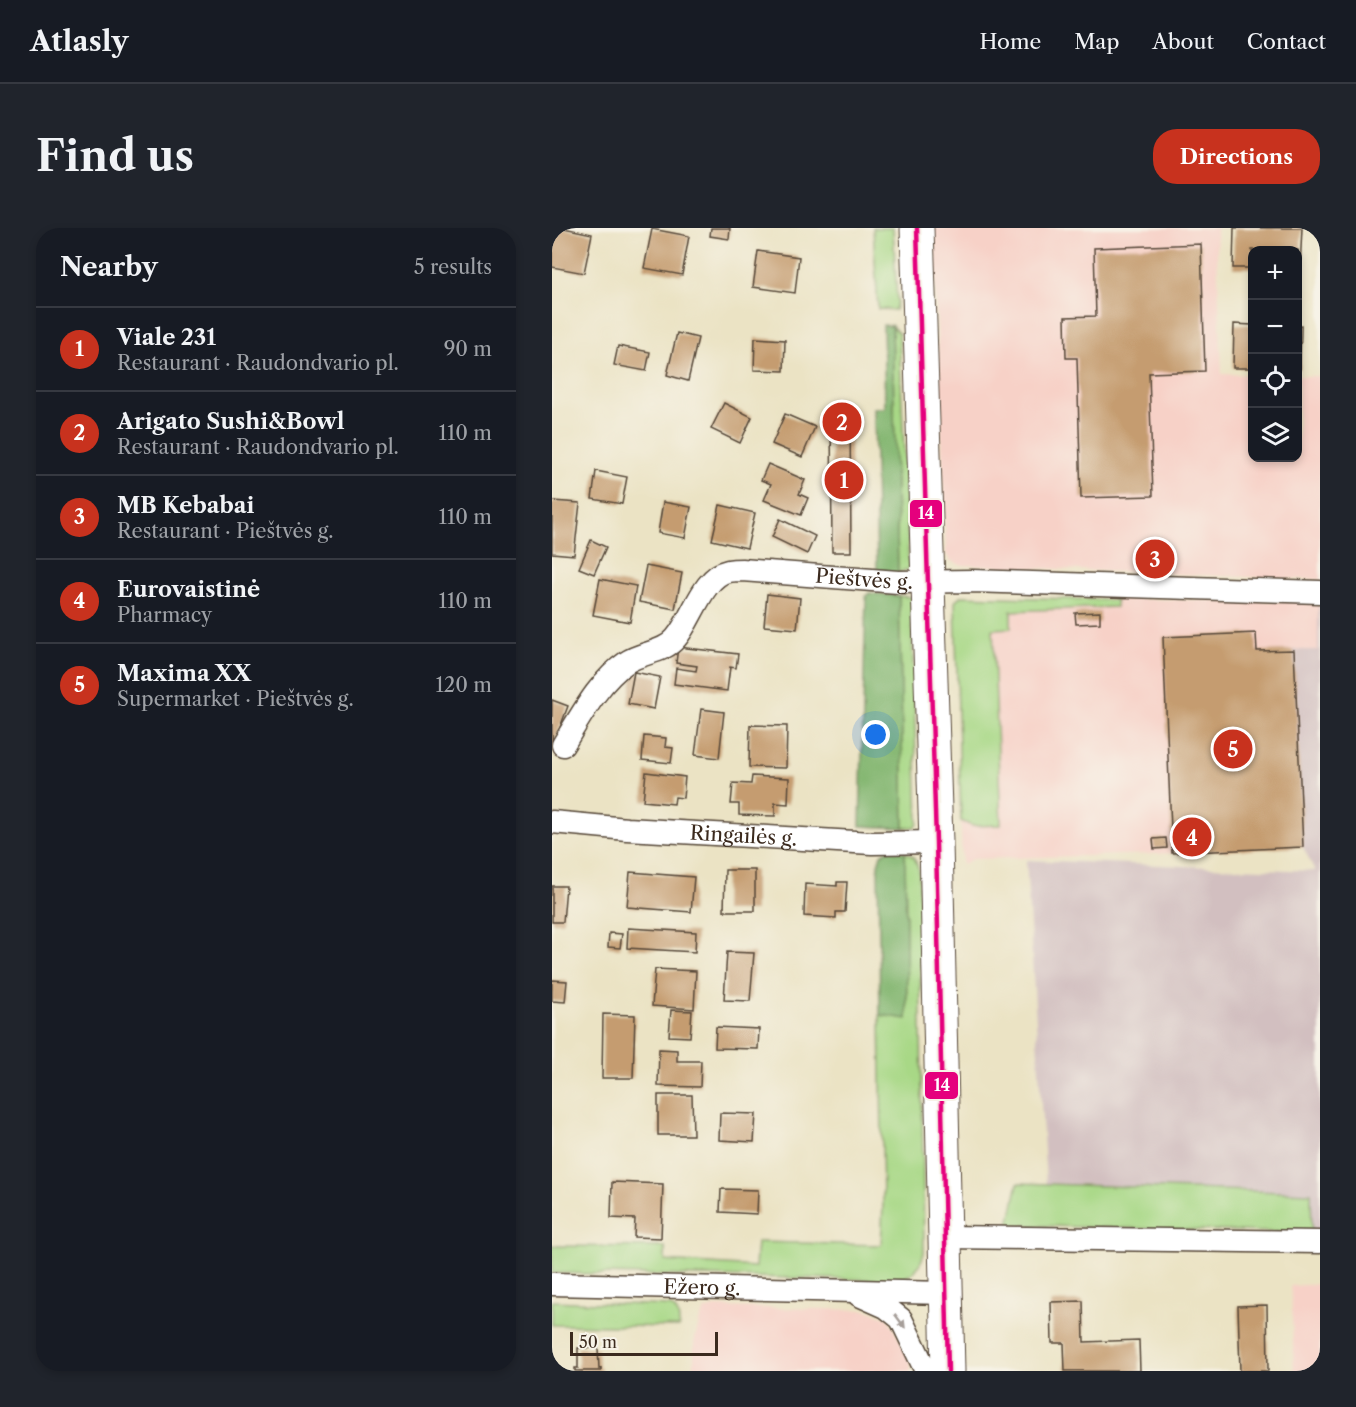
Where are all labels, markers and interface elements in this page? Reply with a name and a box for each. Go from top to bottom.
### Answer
text: Atlasly [30,24,129,58]
text: Home [980,29,1041,54]
text: Map [1074,29,1119,54]
text: About [1152,29,1214,54]
text: Contact [1247,29,1326,54]
button: Directions [1153,129,1320,184]
text: Find us [36,130,194,182]
map controls [1248,246,1302,462]
button: + [1248,246,1302,300]
text: Nearby [60,251,158,283]
text: 5 results [414,255,492,279]
button: − [1248,300,1302,354]
text: Viale 231 [117,324,216,351]
text: 1 [75,337,84,361]
text: 90 m [444,337,492,361]
text: Restaurant · Raudondvario pl. [117,351,399,375]
button: locate [1248,354,1302,408]
pin: 2 [822,400,862,444]
text: Arigato Sushi&Bowl [117,408,344,435]
button: layers [1248,408,1302,462]
text: 2 [74,421,85,445]
text: 110 m [439,421,492,445]
text: Restaurant · Raudondvario pl. [117,435,399,459]
pin: 1 [824,458,864,502]
text: MB Kebabai [117,492,254,519]
line badge: 14 [909,499,943,528]
text: 14 [918,503,934,523]
text: 3 [74,505,85,529]
text: 110 m [439,505,492,529]
text: Restaurant · Pieštvės g. [117,519,333,543]
pin: 3 [1136,536,1174,582]
street label: Pieštvės g. [814,564,913,594]
text: Eurovaistinė [117,576,260,603]
text: 4 [74,589,85,613]
text: 110 m [439,589,492,613]
text: Pharmacy [117,603,212,627]
text: Maxima XX [117,660,251,687]
text: 5 [74,673,85,697]
text: 120 m [435,673,492,697]
text: Supermarket · Pieštvės g. [117,687,354,711]
your location [861,720,890,749]
pin: 5 [1214,726,1252,772]
pin: 4 [1172,814,1212,860]
street label: Ringailės g. [689,821,798,851]
line badge: 14 [924,1071,959,1100]
text: 14 [934,1075,950,1095]
street label: Ežero g. [663,1275,741,1300]
one-way arrow [893,1313,906,1329]
scale bar [570,1329,718,1356]
text: 50 m [579,1332,617,1352]

